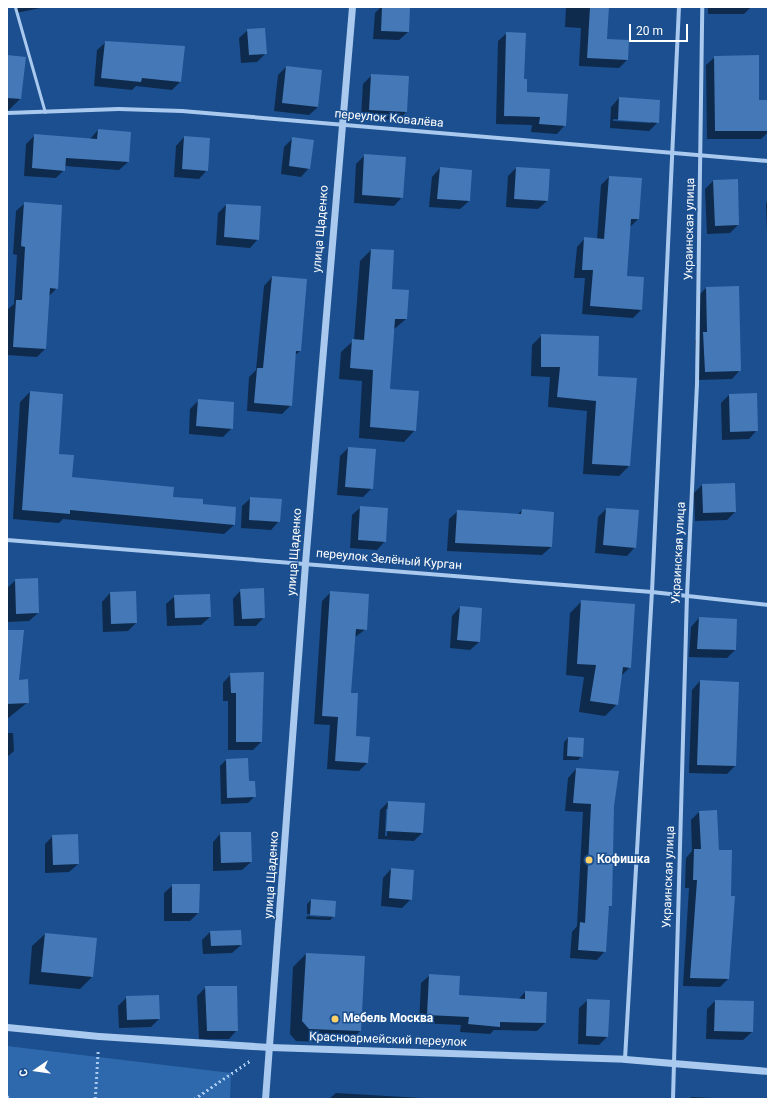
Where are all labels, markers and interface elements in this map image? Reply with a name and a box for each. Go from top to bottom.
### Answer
scale bar [631,16,690,42]
text: 20 m [636,24,663,38]
street label: переулок Ковалёва [334,107,444,131]
street label: Украинская улица [682,178,698,280]
street label: улица Щаденко [310,185,332,273]
street label: Украинская улица [669,502,689,604]
street label: улица Щаденко [285,508,305,596]
street label: переулок Зелёный Курган [315,546,463,574]
street label: Украинская улица [660,826,678,928]
street label: улица Щаденко [262,831,282,919]
place label: Кофишка [597,853,650,867]
marker: Кофишка [584,855,594,865]
place label: Мебель Москва [343,1012,433,1026]
marker: Мебель Москва [330,1014,340,1024]
street label: Красноармейский переулок [309,1030,467,1050]
north arrow [16,1050,56,1090]
text: С [17,1068,31,1078]

